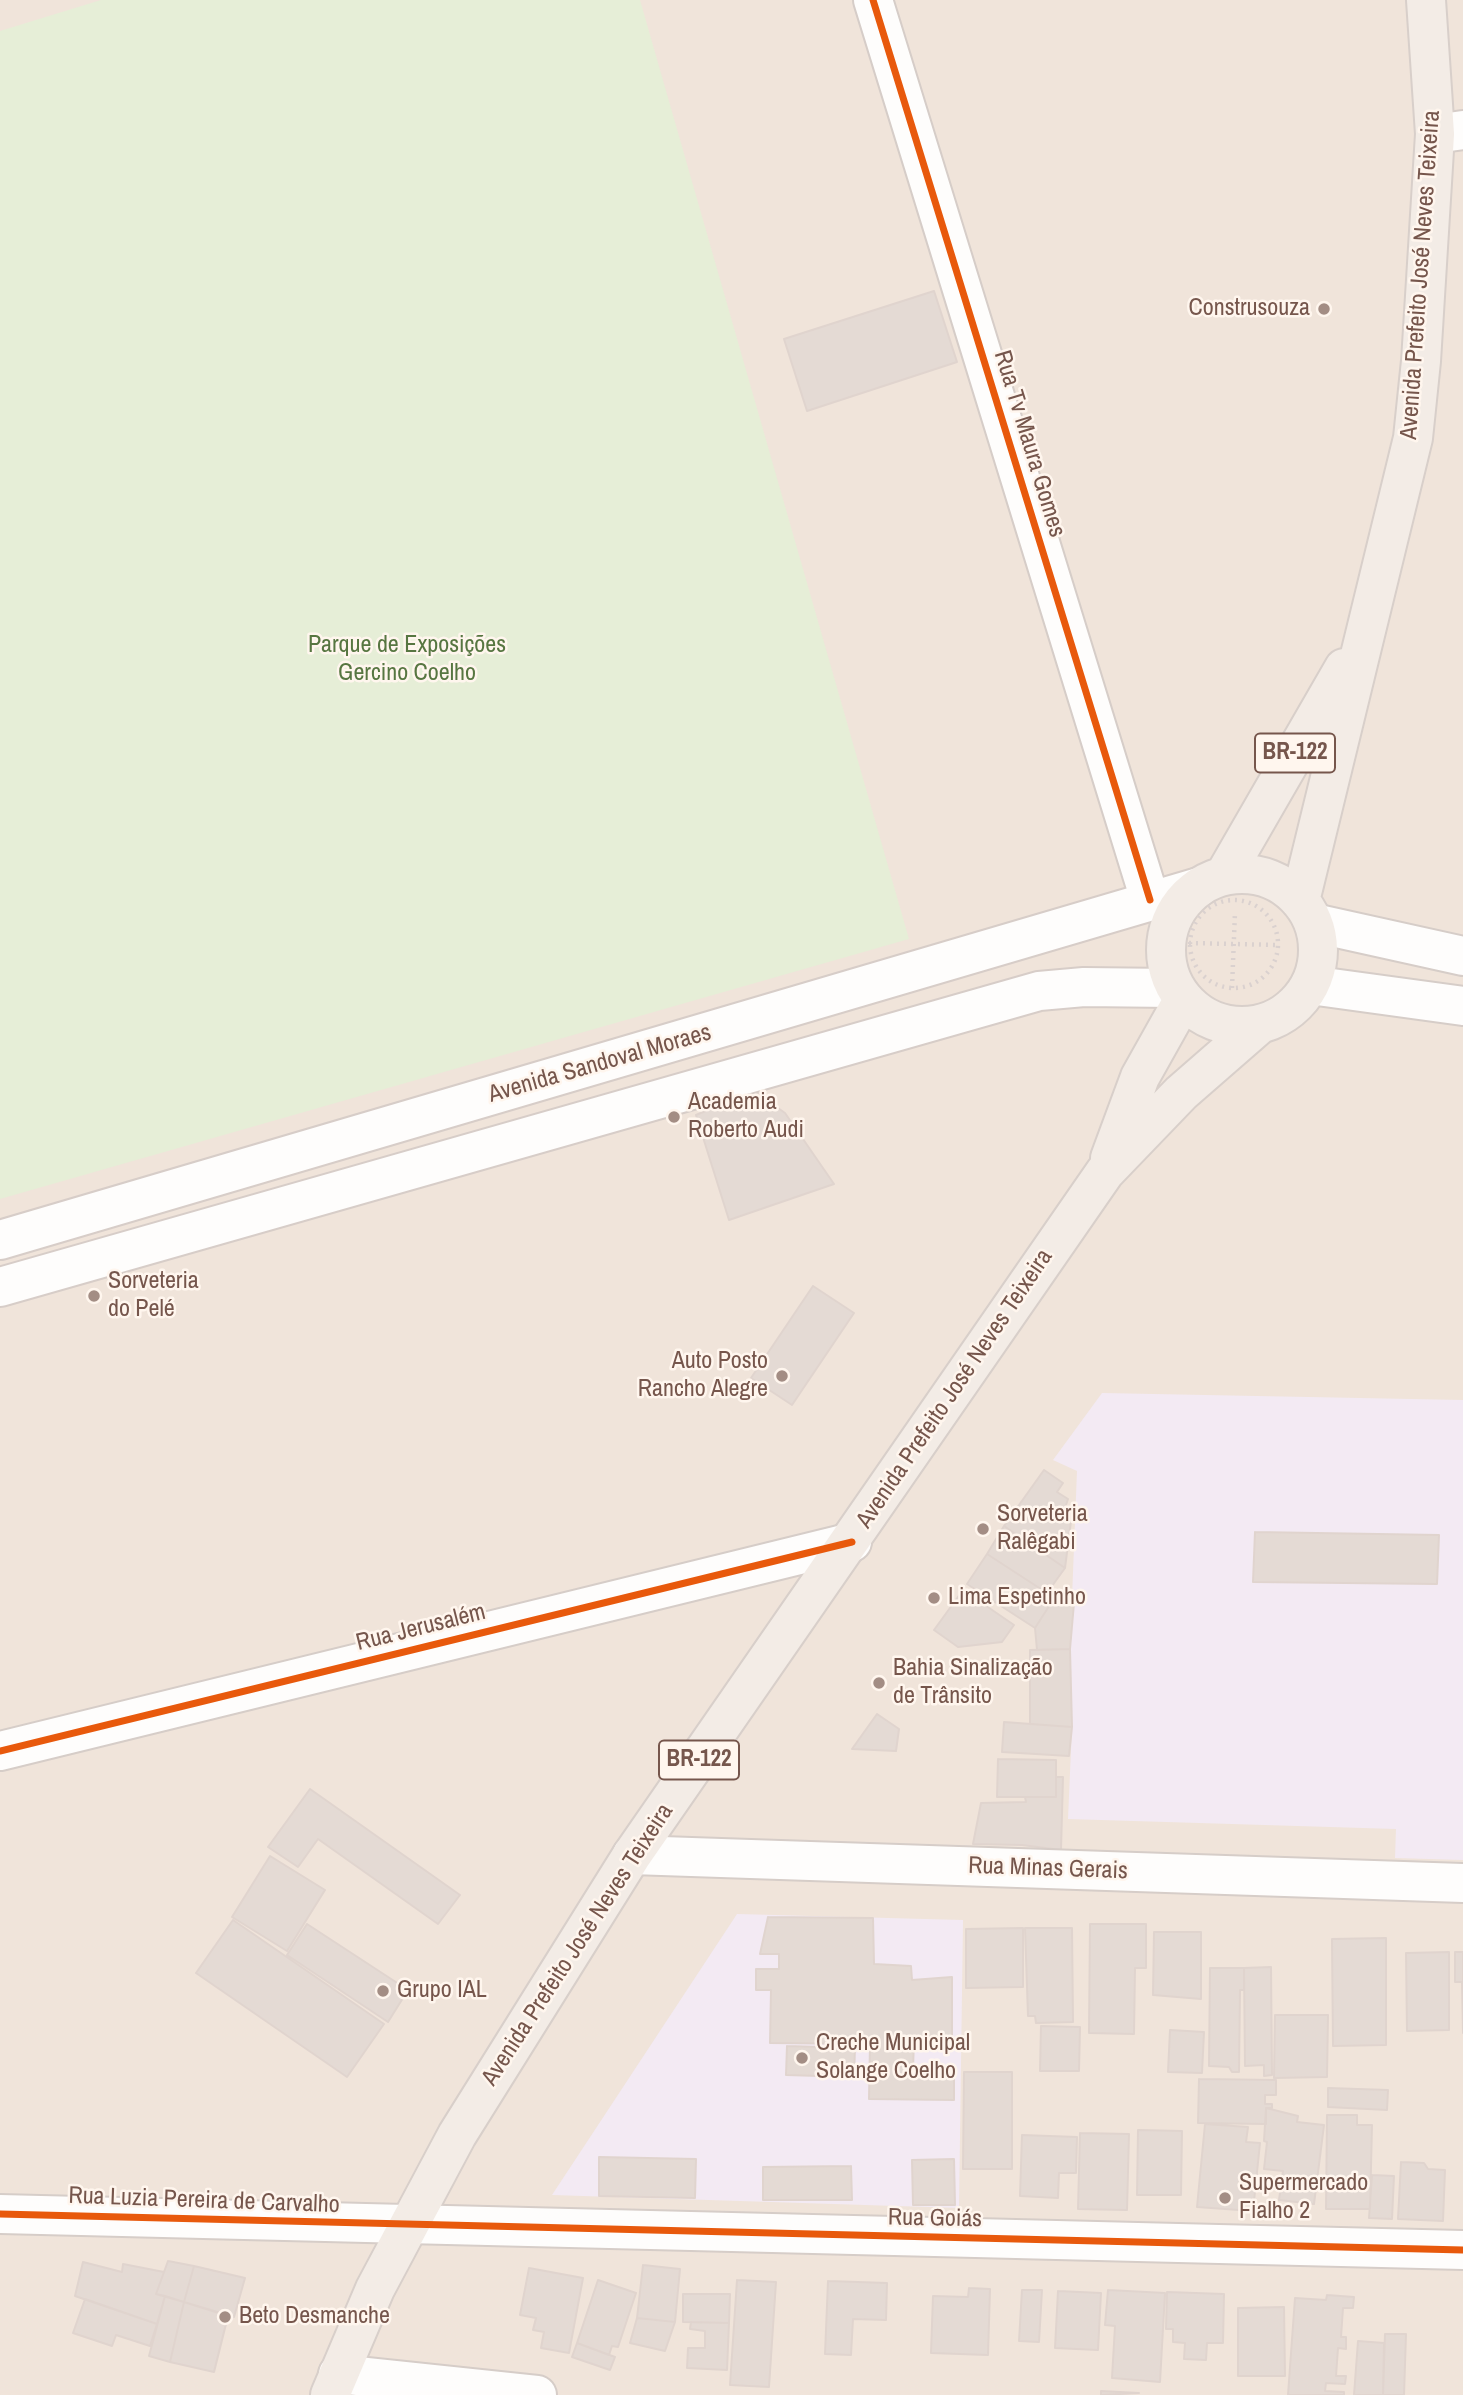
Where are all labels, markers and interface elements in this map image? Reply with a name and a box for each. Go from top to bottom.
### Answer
street label: Avenida Prefeito José Neves Teixeira [1395,109,1447,441]
place label: Construsouza [1189,295,1310,323]
marker: Construsouza [1316,301,1332,317]
street label: Rua Tv Maura Gomes [987,347,1071,541]
park label: Parque de Exposições Gercino Coelho [308,632,506,688]
road number: BR-122 [1255,734,1335,772]
street label: Avenida Sandoval Moraes [485,1018,715,1110]
place label: Academia Roberto Audi [688,1089,804,1145]
marker: Academia Roberto Audi [666,1109,682,1125]
street label: Avenida Prefeito José Neves Teixeira [851,1244,1059,1534]
place label: Sorveteria do Pelé [108,1268,199,1324]
marker: Sorveteria do Pelé [86,1288,102,1304]
place label: Auto Posto Rancho Alegre [638,1348,768,1404]
marker: Auto Posto Rancho Alegre [774,1368,790,1384]
place label: Sorveteria Ralêgabi [997,1501,1088,1557]
marker: Sorveteria Ralêgabi [975,1521,991,1537]
place label: Lima Espetinho [948,1584,1086,1612]
marker: Lima Espetinho [926,1590,942,1606]
street label: Rua Jerusalém [353,1598,489,1658]
place label: Bahia Sinalização de Trânsito [893,1655,1053,1711]
marker: Bahia Sinalização de Trânsito [871,1675,887,1691]
road number: BR-122 [659,1740,739,1779]
street label: Avenida Prefeito José Neves Teixeira [476,1799,680,2091]
street label: Rua Minas Gerais [968,1852,1128,1886]
place label: Grupo IAL [397,1977,487,2005]
marker: Grupo IAL [375,1983,391,1999]
place label: Creche Municipal Solange Coelho [816,2030,970,2086]
marker: Creche Municipal Solange Coelho [794,2050,810,2066]
place label: Supermercado Fialho 2 [1239,2170,1368,2226]
street label: Rua Luzia Pereira de Carvalho [68,2182,340,2220]
marker: Supermercado Fialho 2 [1217,2190,1233,2206]
street label: Rua Goiás [888,2204,982,2234]
place label: Beto Desmanche [239,2303,390,2331]
marker: Beto Desmanche [217,2309,233,2325]

